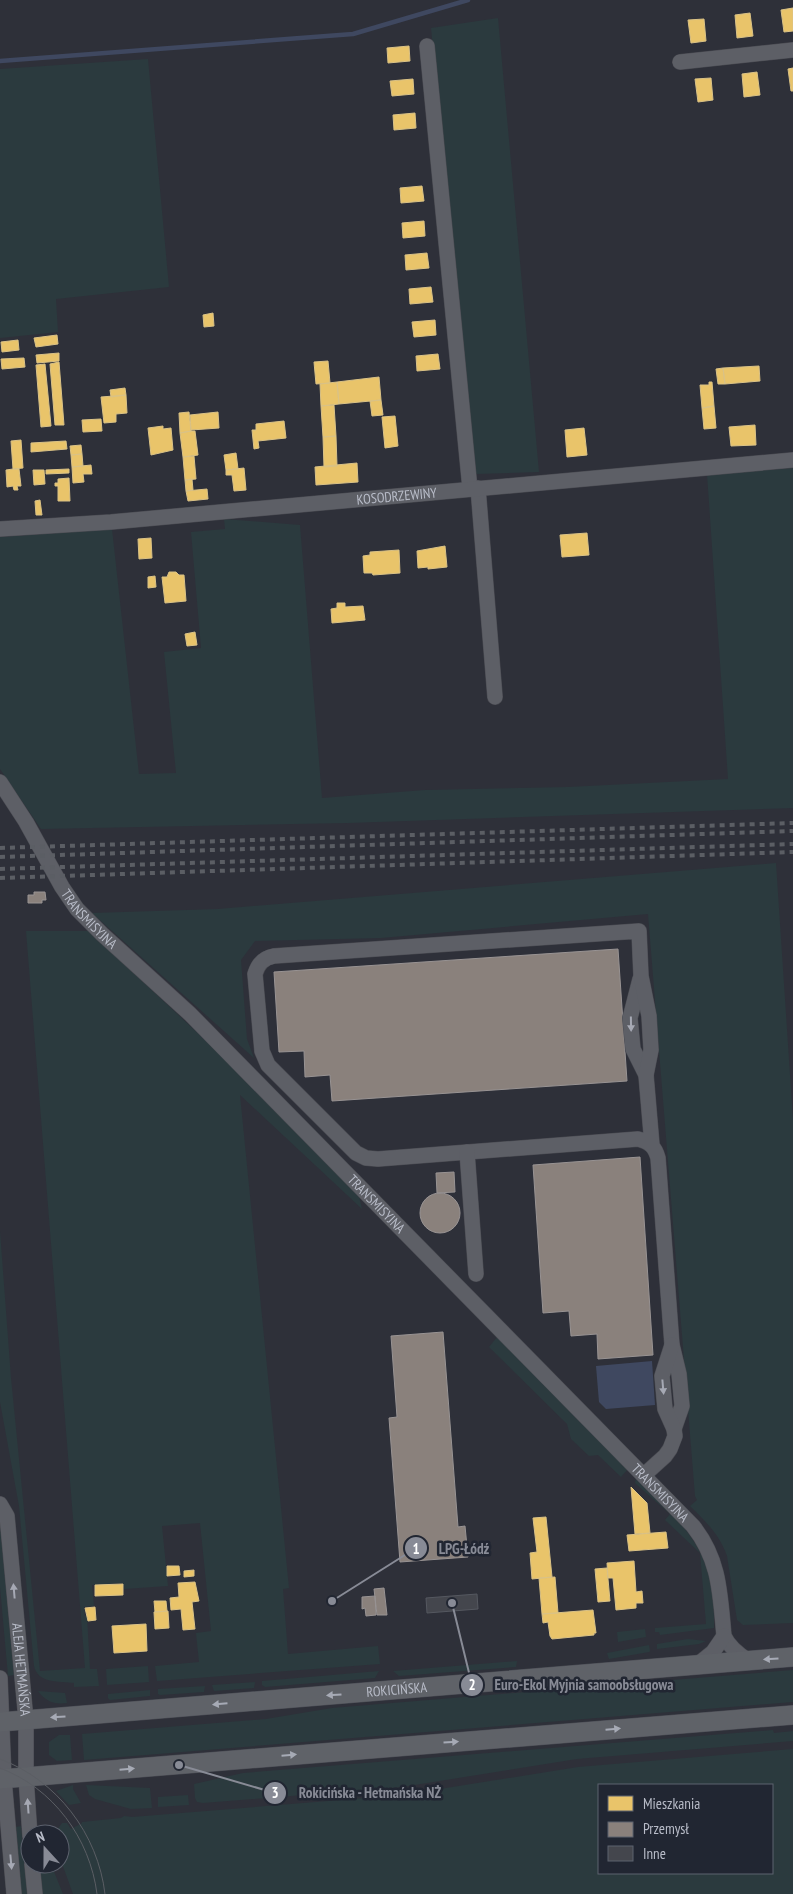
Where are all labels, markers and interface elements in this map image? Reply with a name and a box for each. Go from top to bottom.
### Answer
street label: KOSODRZEWINY [356,483,438,509]
street label: TRANSMISYJNA [57,886,121,953]
one-way arrow [627,1016,635,1032]
street label: TRANSMISYJNA [344,1171,409,1237]
one-way arrow [659,1379,667,1395]
street label: TRANSMISYJNA [628,1460,693,1526]
callout: LPG-Łódź [403,1533,499,1563]
text: 1 [412,1539,420,1558]
text: LPG-Łódź [439,1539,490,1558]
one-way arrow [10,1583,18,1599]
street label: ALEJA HETMAŃSKA [8,1622,35,1717]
one-way arrow [763,1655,779,1663]
callout: Euro-Ekol Myjnia samoobsługowa [459,1670,683,1700]
text: 2 [468,1675,476,1694]
text: Euro-Ekol Myjnia samoobsługowa [495,1675,673,1694]
street label: ROKICIŃSKA [366,1678,428,1701]
one-way arrow [326,1691,342,1699]
one-way arrow [212,1700,228,1708]
one-way arrow [50,1713,66,1721]
one-way arrow [605,1725,621,1733]
one-way arrow [443,1738,459,1746]
one-way arrow [281,1750,297,1758]
one-way arrow [119,1765,135,1773]
callout: Rokicińska - Hetmańska NŻ [263,1778,451,1808]
text: 3 [271,1783,279,1802]
text: Rokicińska - Hetmańska NŻ [299,1783,441,1802]
legend [598,1784,773,1874]
text: Mieszkania [643,1794,700,1813]
one-way arrow [23,1798,31,1814]
text: Przemysł [643,1819,689,1838]
north arrow [20,1824,70,1874]
text: N [34,1827,47,1847]
text: Inne [643,1844,666,1863]
one-way arrow [7,1855,15,1871]

